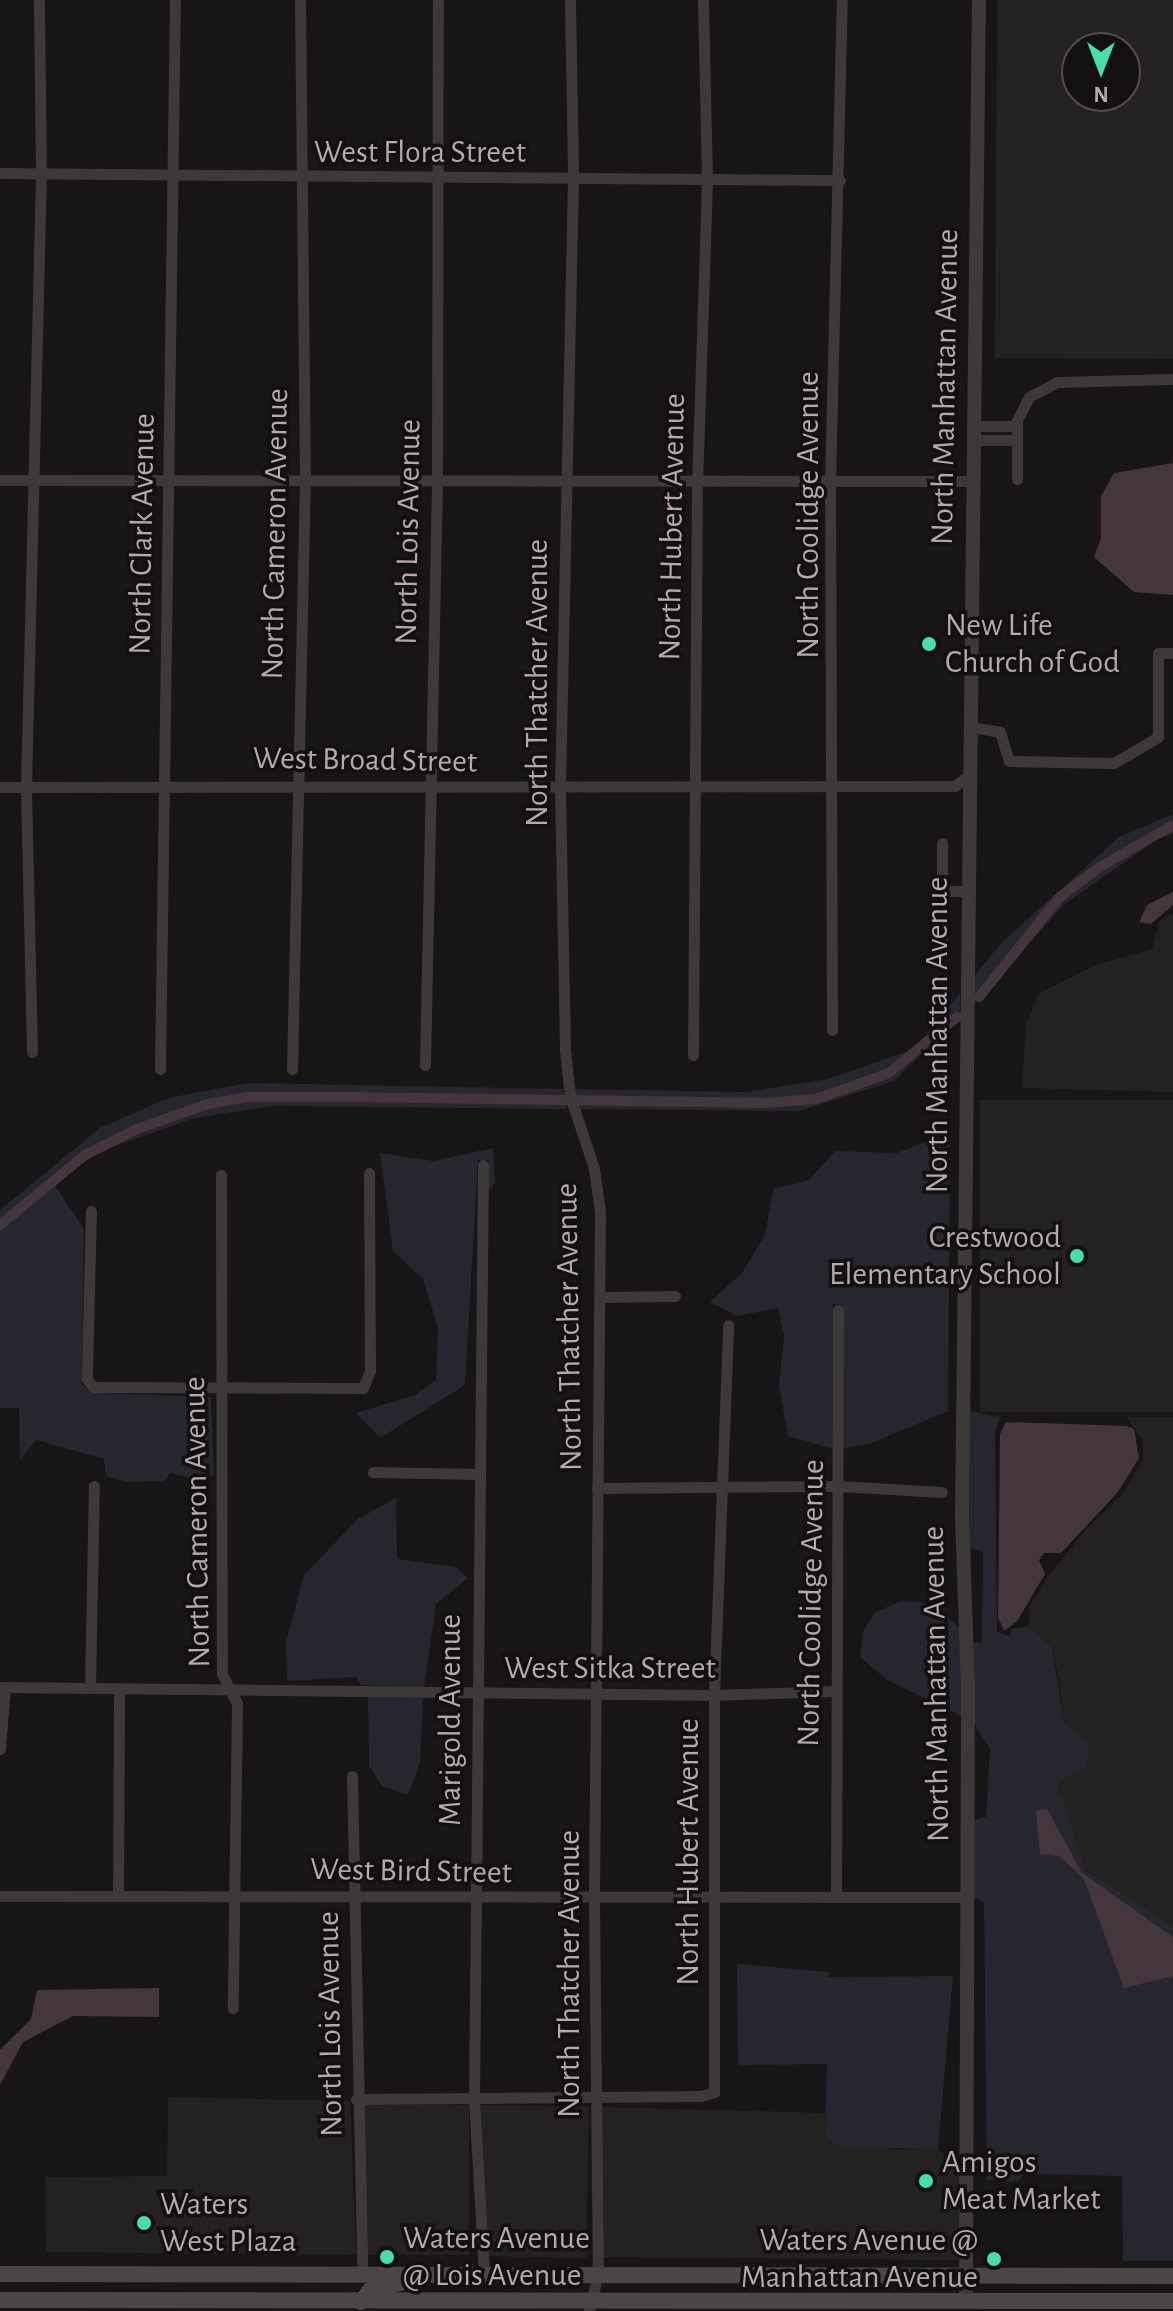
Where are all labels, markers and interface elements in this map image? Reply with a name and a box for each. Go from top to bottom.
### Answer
north arrow [1061,32,1141,112]
text: N [1093,83,1109,105]
street label: West Flora Street [314,133,526,171]
street label: North Manhattan Avenue [923,229,967,545]
street label: North Coolidge Avenue [789,371,827,659]
street label: North Cameron Avenue [253,388,297,680]
street label: North Hubert Avenue [650,393,694,661]
street label: North Clark Avenue [121,413,163,655]
street label: North Lois Avenue [387,419,429,645]
street label: North Thatcher Avenue [518,539,556,827]
place label: New Life Church of God [945,607,1120,682]
marker: New Life Church of God [920,635,938,653]
street label: West Broad Street [253,739,477,781]
street label: North Manhattan Avenue [918,877,956,1193]
street label: North Thatcher Avenue [547,1183,591,1471]
place label: Crestwood Elementary School [829,1219,1061,1294]
marker: Crestwood Elementary School [1068,1247,1086,1265]
street label: North Cameron Avenue [175,1376,219,1668]
street label: North Coolidge Avenue [789,1459,833,1747]
street label: North Manhattan Avenue [914,1526,958,1842]
street label: Marigold Avenue [431,1614,469,1826]
street label: West Sitka Street [504,1649,716,1687]
street label: North Hubert Avenue [669,1718,707,1986]
street label: North Thatcher Avenue [550,1830,588,2118]
street label: West Bird Street [310,1850,512,1892]
street label: North Lois Avenue [309,1911,351,2137]
place label: Amigos Meat Market [942,2144,1100,2219]
marker: Amigos Meat Market [917,2172,935,2190]
place label: Waters West Plaza [160,2186,297,2261]
marker: Waters West Plaza [135,2214,153,2232]
place label: Waters Avenue @ Lois Avenue [403,2220,590,2295]
place label: Waters Avenue @ Manhattan Avenue [741,2222,978,2297]
marker: Waters Avenue @ Lois Avenue [378,2248,396,2266]
marker: Waters Avenue @ Manhattan Avenue [985,2250,1003,2268]

